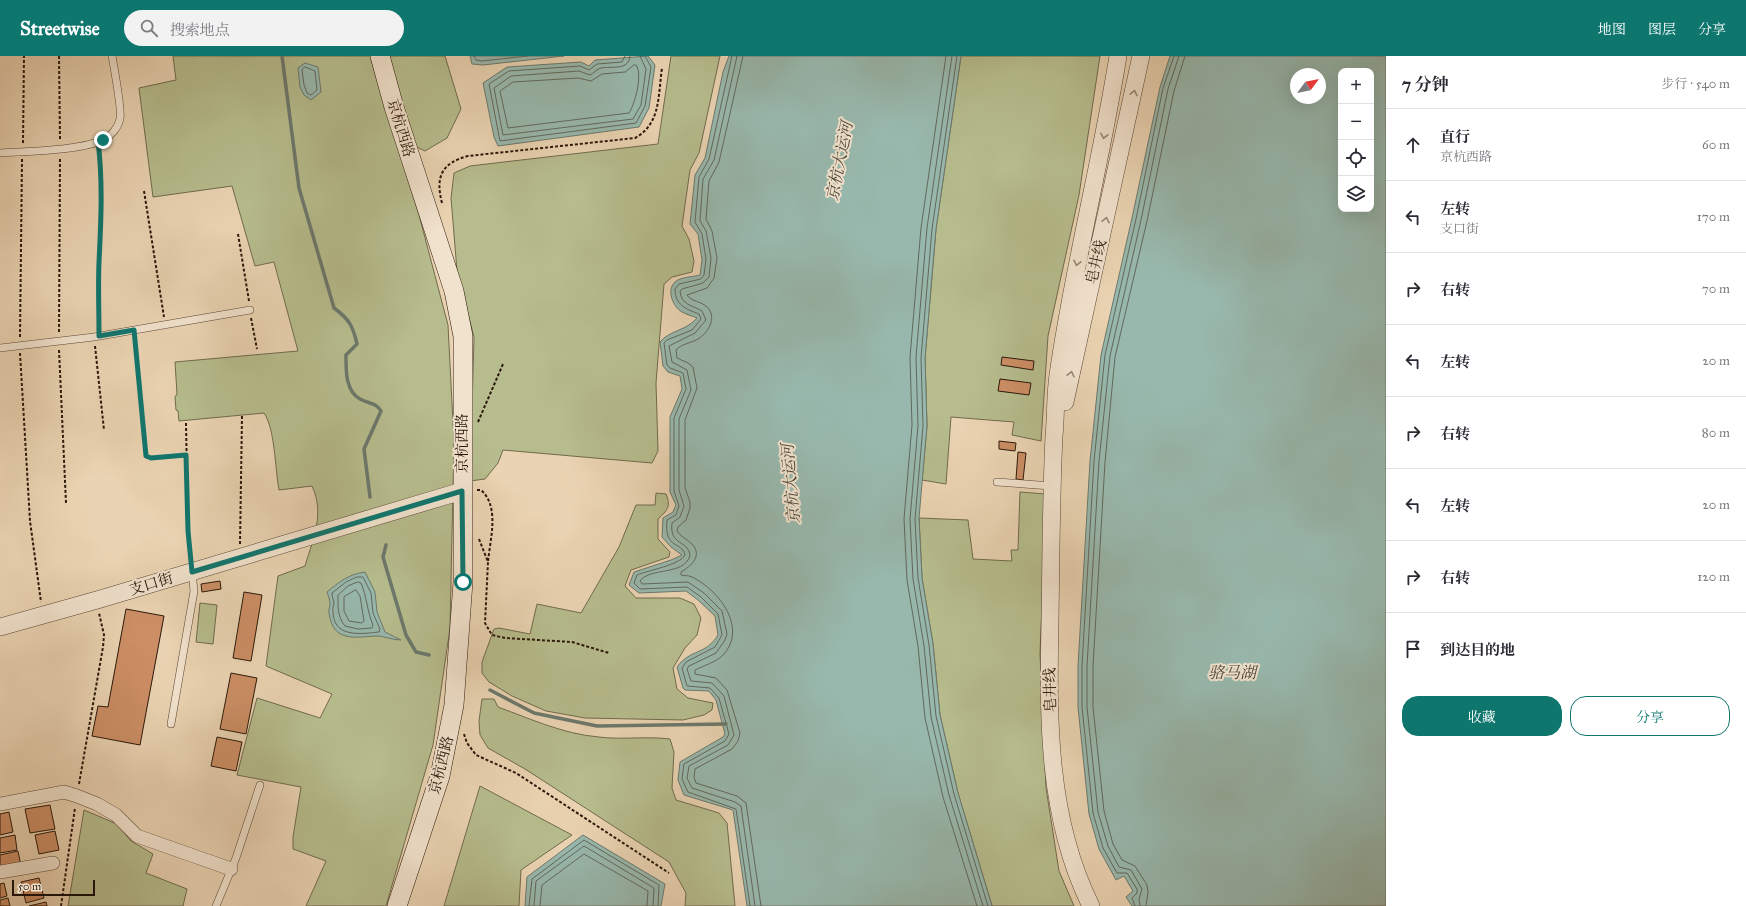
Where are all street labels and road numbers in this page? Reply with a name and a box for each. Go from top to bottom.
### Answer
street label: 京杭西路 [384,97,418,159]
street label: 皂井线 [1082,238,1110,286]
street label: 京杭西路 [453,413,471,473]
street label: 支口街 [127,569,175,599]
street label: 皂井线 [1041,667,1059,713]
street label: 京杭西路 [425,734,457,796]

